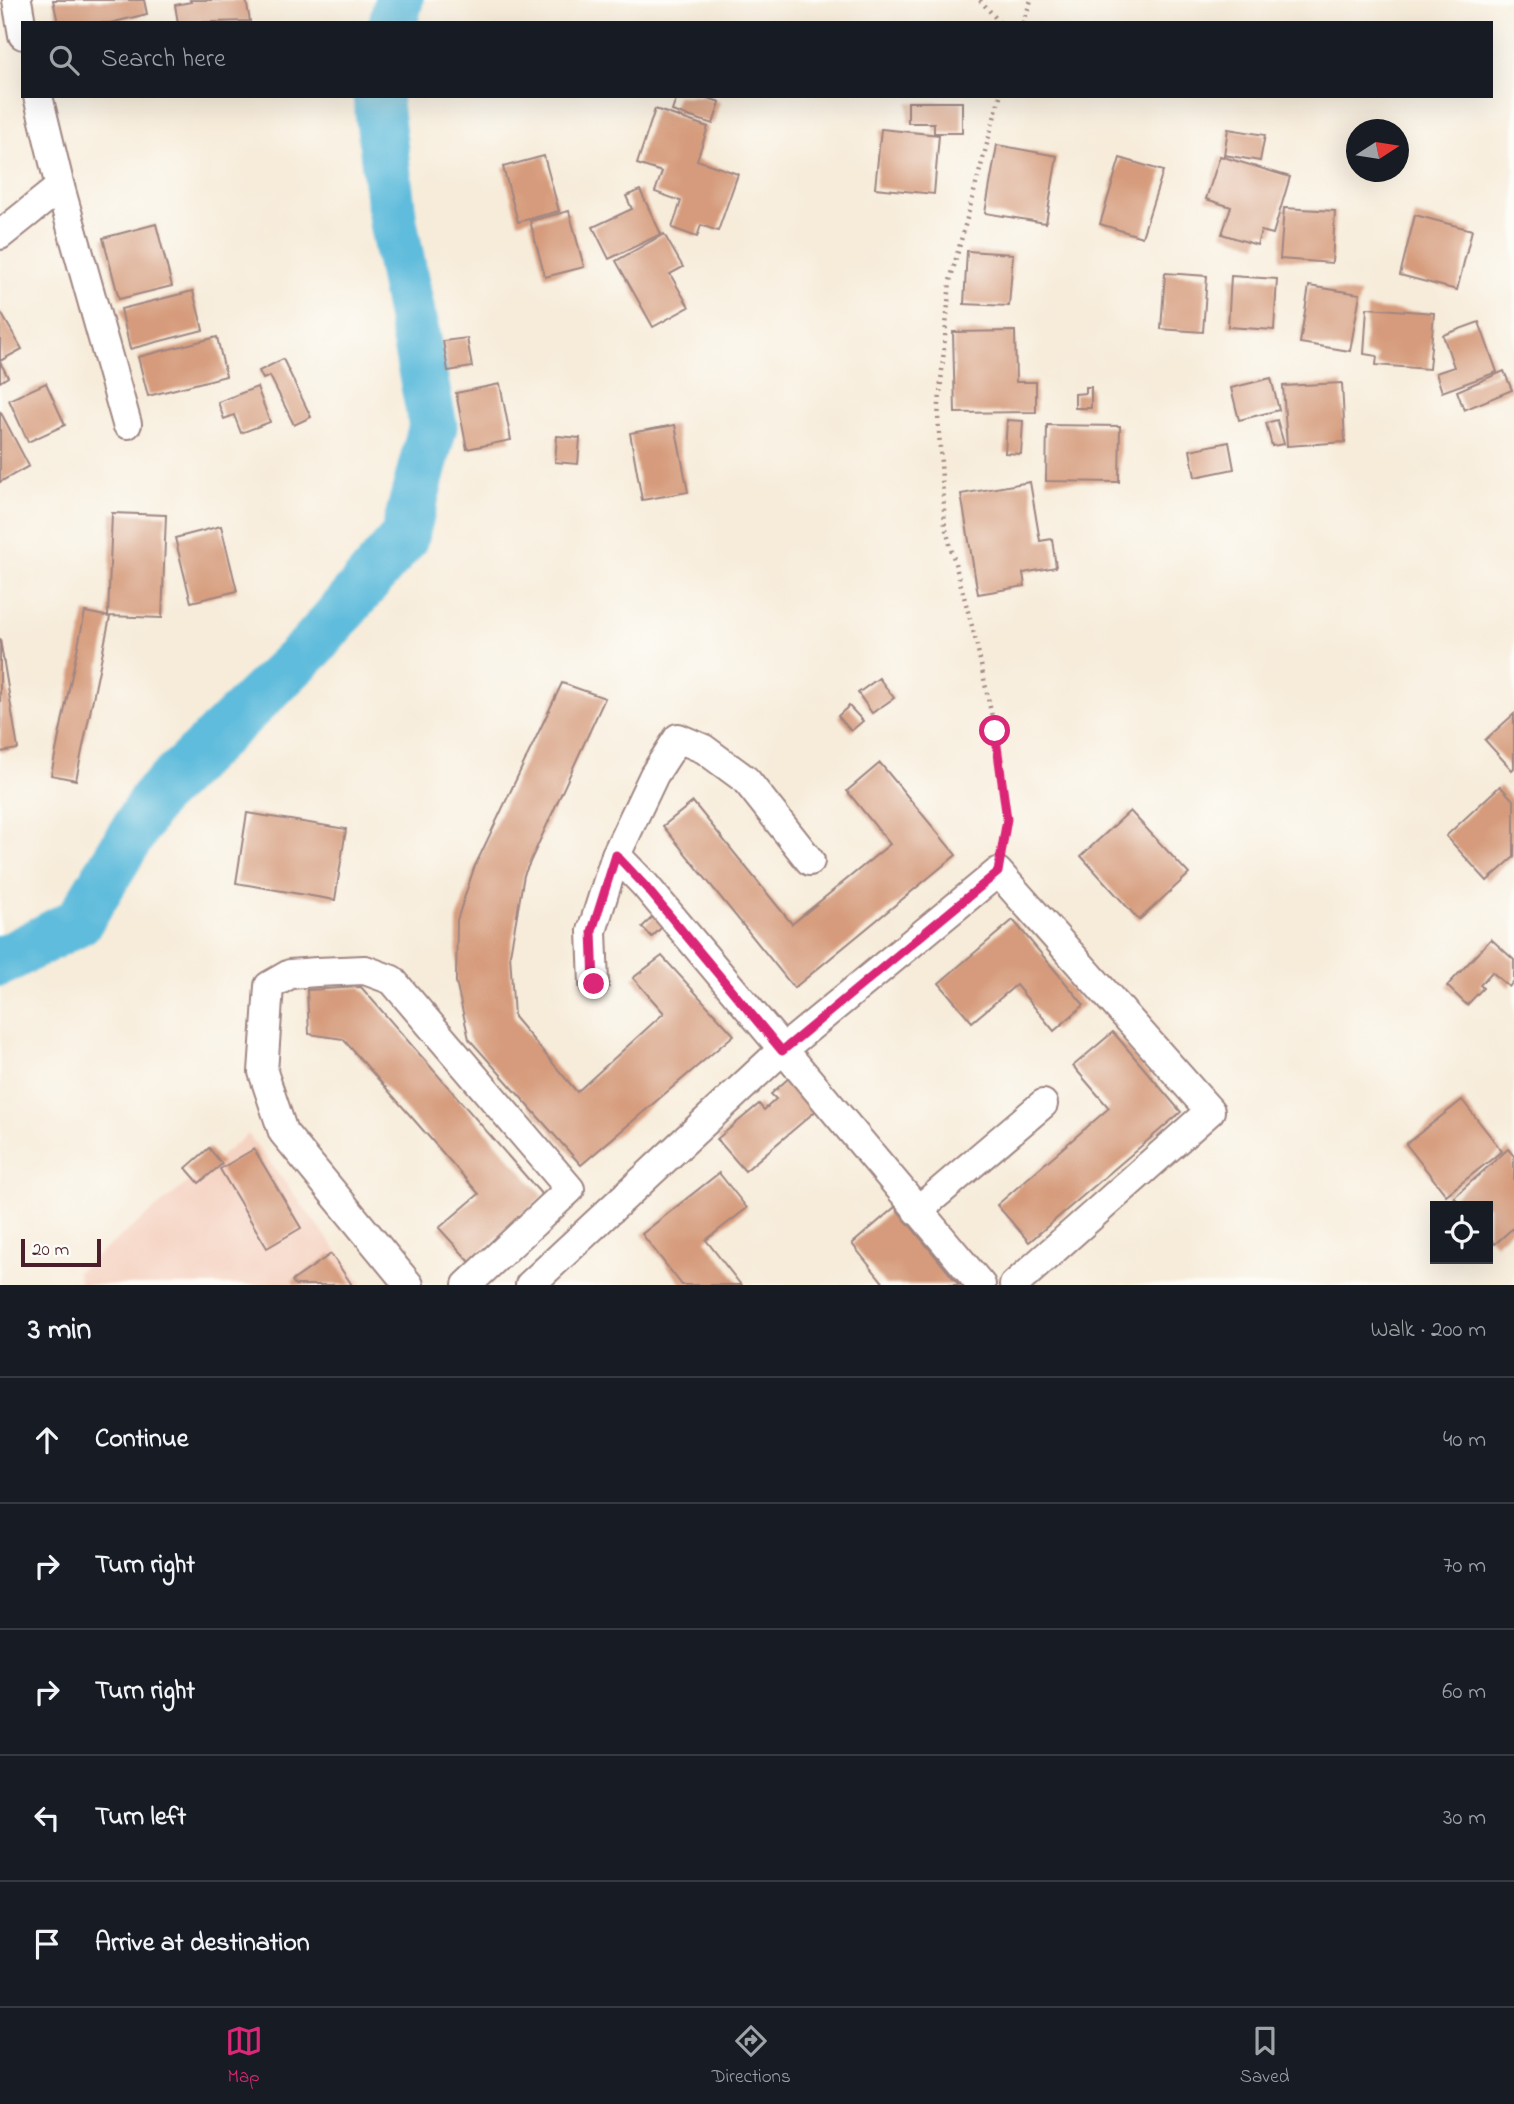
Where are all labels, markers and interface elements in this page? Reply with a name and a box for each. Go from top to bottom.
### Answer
search box [21,21,1493,98]
icon: search [45,41,83,79]
text: Search here [101,41,226,79]
north arrow [1346,119,1409,182]
route start [979,715,1010,746]
route end [578,968,609,999]
map controls [1430,1201,1493,1264]
button: locate [1430,1201,1493,1264]
scale bar [21,1236,102,1268]
text: 20 m [32,1237,69,1264]
text: 3 min [28,1309,91,1353]
text: Walk · 200 m [1371,1314,1486,1347]
icon: ahead [28,1421,66,1459]
text: Continue [95,1421,188,1459]
text: 40 m [1443,1424,1486,1457]
icon: right [28,1547,66,1585]
text: Turn right [95,1547,195,1585]
text: 70 m [1443,1550,1486,1583]
icon: right [28,1673,66,1711]
text: Turn right [95,1673,195,1711]
text: 60 m [1442,1676,1486,1709]
icon: left [28,1799,66,1837]
text: Turn left [95,1799,186,1837]
text: 30 m [1443,1802,1486,1835]
icon: arrive [28,1925,66,1963]
text: Arrive at destination [95,1925,310,1963]
tab: Map [225,2022,263,2091]
tab: Directions [712,2022,791,2091]
tab: Saved [1240,2022,1289,2091]

